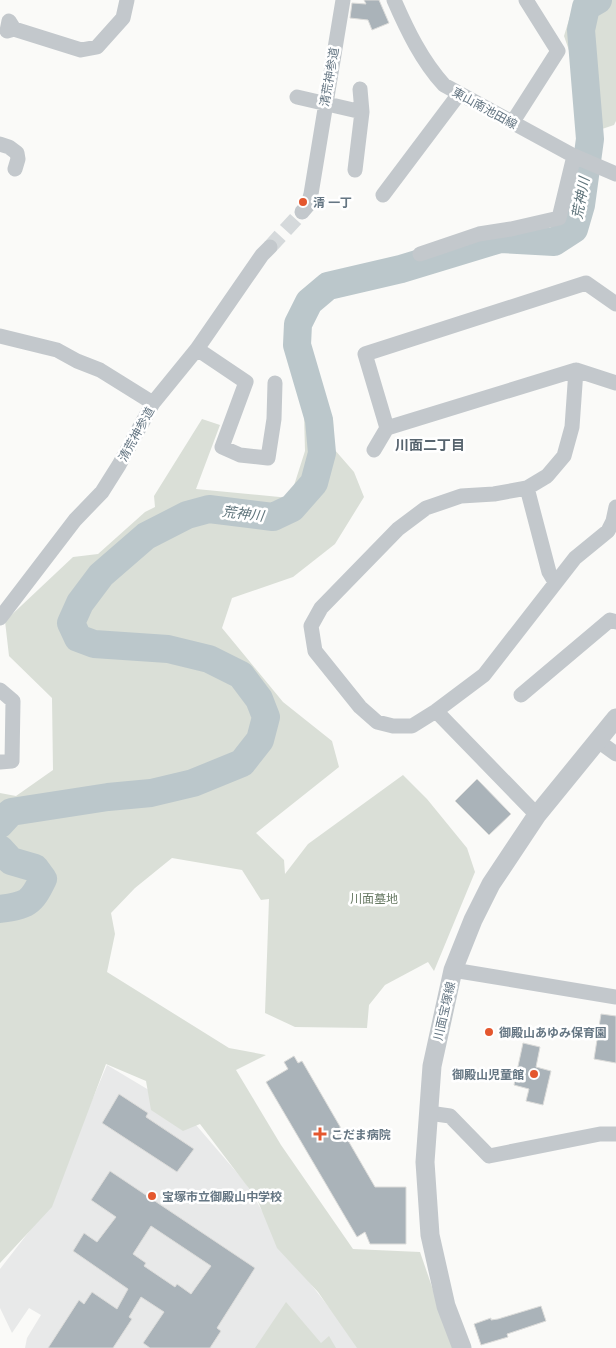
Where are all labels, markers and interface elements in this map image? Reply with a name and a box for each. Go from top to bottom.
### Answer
street label: 清荒神参道 [315,46,343,108]
street label: 東山南池田線 [449,83,521,133]
water label: 荒神川 [567,174,593,220]
place label: 清 一丁 [313,194,352,211]
marker: 清 一丁 [297,196,309,208]
street label: 清荒神参道 [114,404,158,464]
district label: 川面二丁目 [395,435,465,454]
water label: 荒神川 [221,501,267,525]
park label: 川面墓地 [350,890,398,907]
street label: 川面宝塚線 [429,980,459,1042]
place label: 御殿山あゆみ保育園 [499,1024,607,1041]
marker: 御殿山あゆみ保育園 [483,1026,495,1038]
place label: 御殿山児童館 [452,1066,524,1083]
marker: 御殿山児童館 [528,1068,540,1080]
place label: こだま病院 [331,1126,391,1143]
marker: こだま病院 [313,1127,327,1141]
place label: 宝塚市立御殿山中学校 [162,1188,282,1205]
marker: 宝塚市立御殿山中学校 [146,1190,158,1202]

